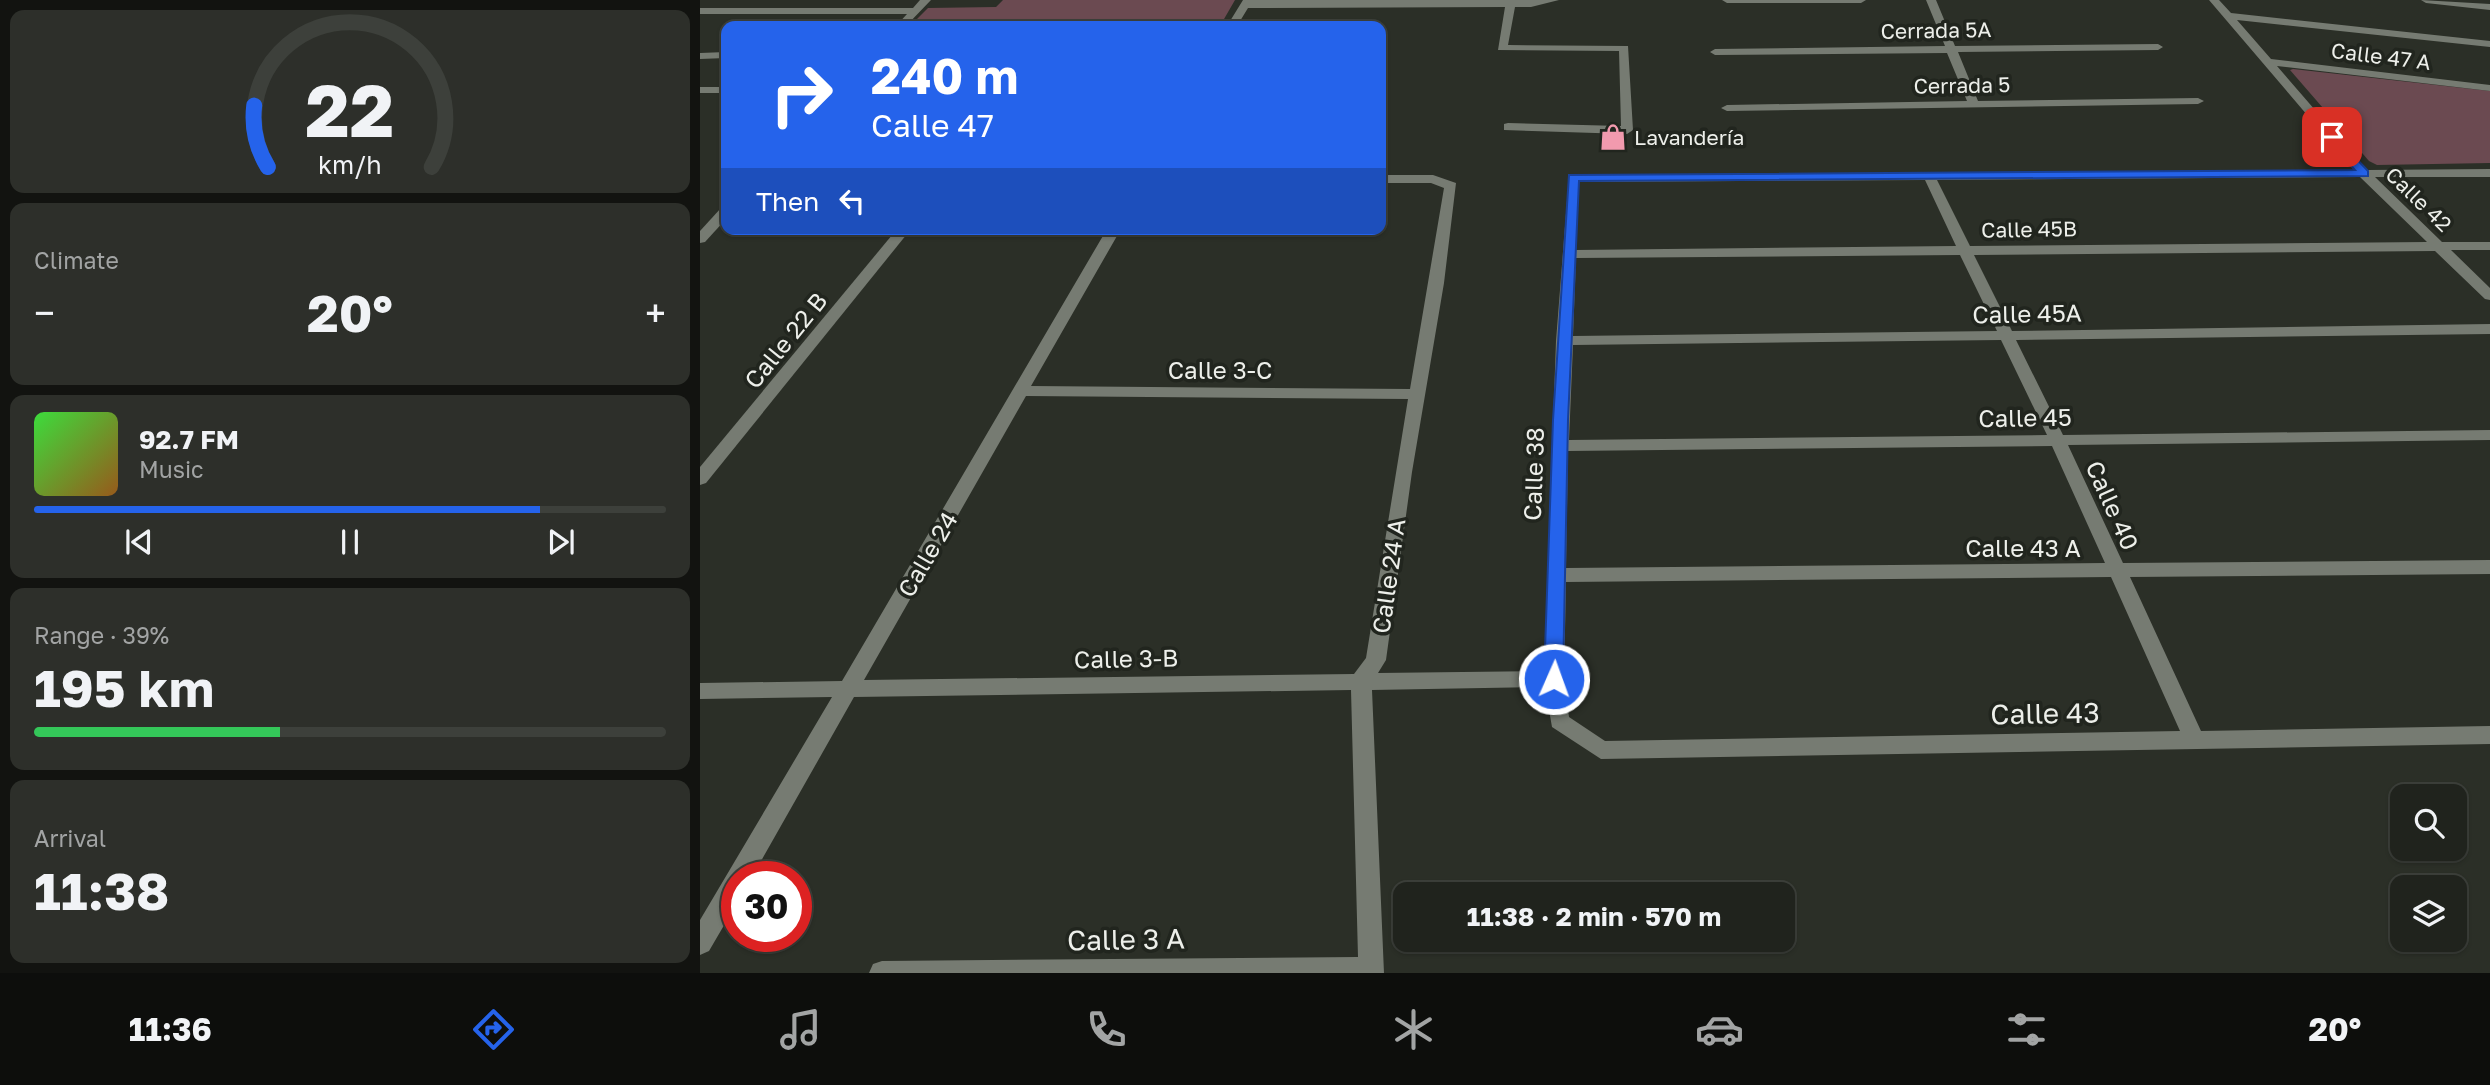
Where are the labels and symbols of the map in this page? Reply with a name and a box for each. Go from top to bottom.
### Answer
street label: Cerrada 5A [1880,16,1992,44]
street label: Calle 47 A [2330,37,2432,75]
street label: Cerrada 5 [1913,71,2011,99]
pin [2302,107,2362,167]
shop icon: Lavandería [1598,122,1628,152]
place label: Lavandería [1634,124,1744,150]
street label: Calle 42 [2381,161,2457,237]
street label: Calle 45B [1981,215,2077,243]
street label: Calle 22 B [738,286,832,394]
street label: Calle 45A [1972,298,2082,328]
street label: Calle 3-C [1168,355,1272,384]
street label: Calle 45 [1978,402,2072,432]
street label: Calle 38 [1517,427,1549,521]
street label: Calle 40 [2081,456,2145,554]
street label: Calle 24 [891,506,963,602]
street label: Calle 24 A [1366,517,1410,635]
street label: Calle 43 A [1965,533,2081,562]
position arrow [1517,642,1591,716]
street label: Calle 3-B [1074,643,1178,673]
street label: Calle 43 [1990,696,2100,730]
speed limit sign: 30 [721,861,812,952]
street label: Calle 3 A [1067,921,1185,957]

